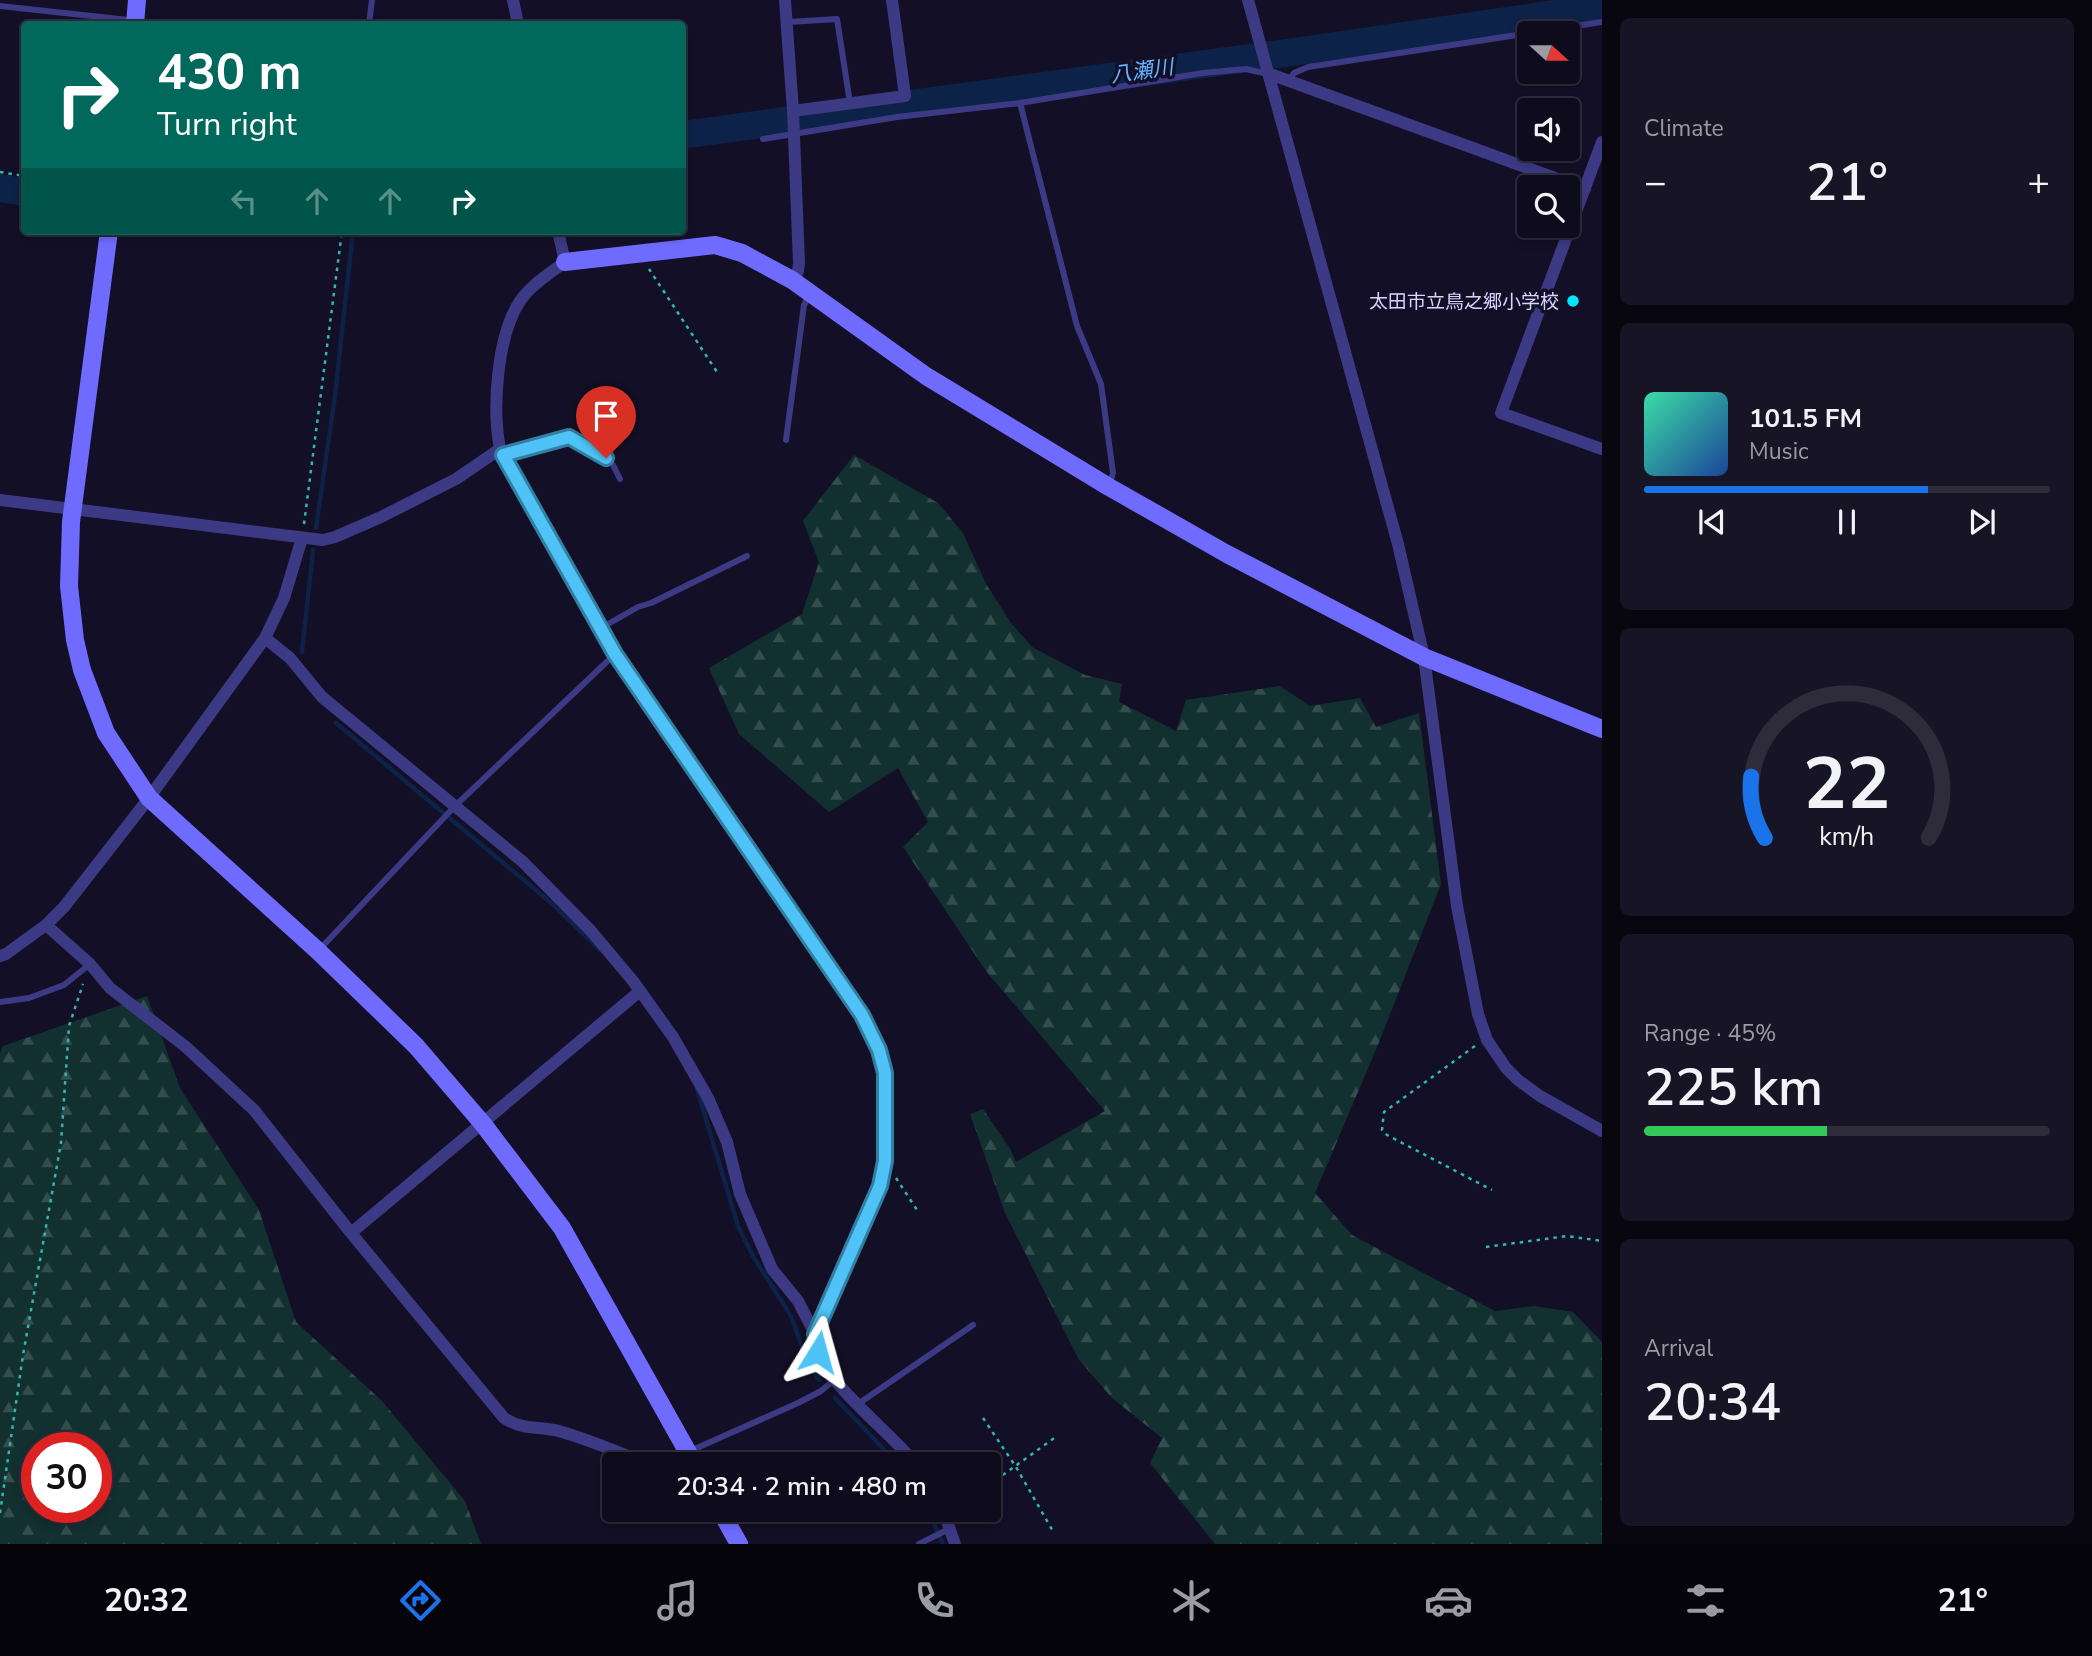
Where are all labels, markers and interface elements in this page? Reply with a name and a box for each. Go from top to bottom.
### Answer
north arrow [1517,21,1580,84]
map controls [1517,21,1580,238]
text: 430 m [157,39,301,106]
icon: right [42,49,133,140]
water label: 八瀬川 [1109,52,1177,89]
button: sound [1517,98,1580,161]
text: Turn right [157,103,297,146]
text: Climate [1644,113,1724,144]
text: 21° [1806,147,1888,218]
text: − [1644,157,1667,208]
text: + [2027,157,2050,208]
button: search [1517,175,1580,238]
icon: left [225,182,263,220]
icon: ahead [298,182,336,220]
icon: ahead [371,182,409,220]
icon: right [444,182,482,220]
place label: 太田市立鳥之郷小学校 [1369,289,1559,315]
marker: 太田市立鳥之郷小学校 [1565,293,1581,309]
pin [576,386,636,458]
icon: arrive [587,397,625,435]
text: 101.5 FM [1749,401,1862,436]
text: Music [1749,436,1809,467]
icon: previous [1693,503,1731,541]
icon: pause [1828,503,1866,541]
icon: next [1963,503,2001,541]
text: 22 [1803,734,1891,834]
text: km/h [1819,820,1875,854]
text: Range · 45% [1644,1018,1776,1049]
text: 225 km [1644,1052,1823,1123]
position arrow [781,1315,855,1389]
text: Arrival [1644,1333,1713,1364]
text: 20:34 [1644,1367,1781,1438]
speed limit sign: 30 [21,1432,112,1523]
text: 20:34 · 2 min · 480 m [676,1469,927,1504]
icon: directions [396,1576,445,1625]
icon: music [653,1576,702,1625]
icon: phone [910,1576,959,1625]
icon: climate [1167,1576,1216,1625]
icon: car [1424,1576,1473,1625]
icon: filters [1681,1576,1730,1625]
text: 20:32 [104,1579,189,1622]
text: 21° [1937,1579,1988,1622]

